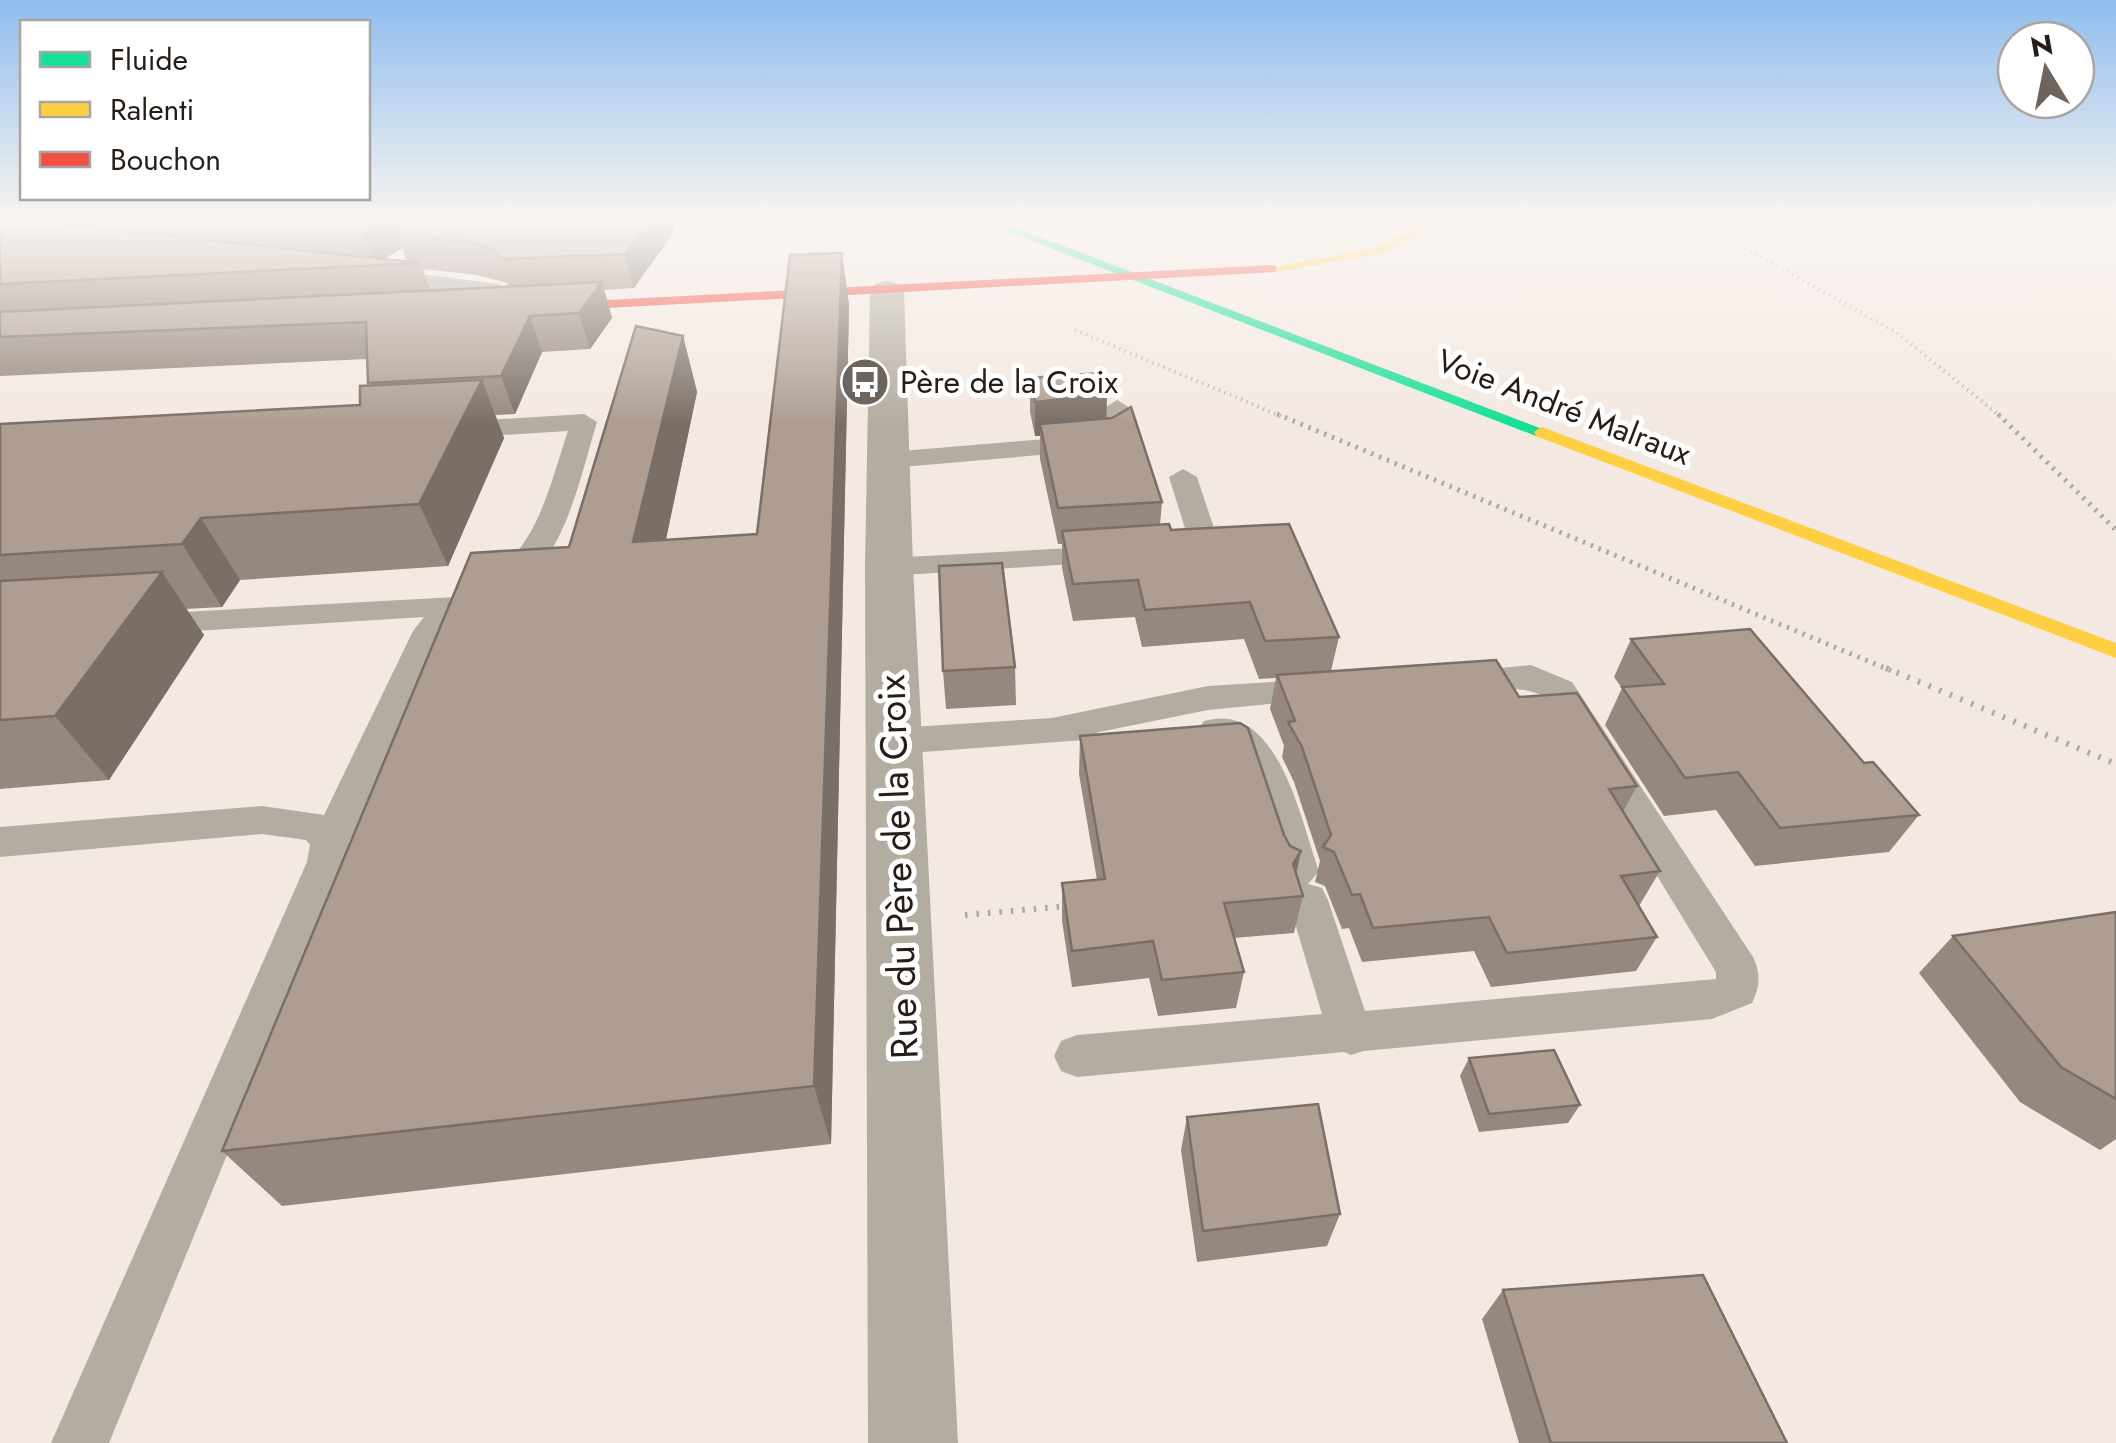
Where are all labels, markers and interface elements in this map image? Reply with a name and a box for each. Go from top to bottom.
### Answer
legend [20,20,370,200]
north arrow [1996,20,2096,120]
text: N [2027,24,2056,68]
text: Fluide [110,38,188,81]
text: Ralenti [110,88,194,131]
text: Bouchon [110,138,221,181]
street label: Voie André Malraux [1430,337,1698,477]
bus stop icon: Père de la Croix [839,356,891,408]
place label: Père de la Croix [900,359,1119,405]
street label: Rue du Père de la Croix [863,674,932,1060]

